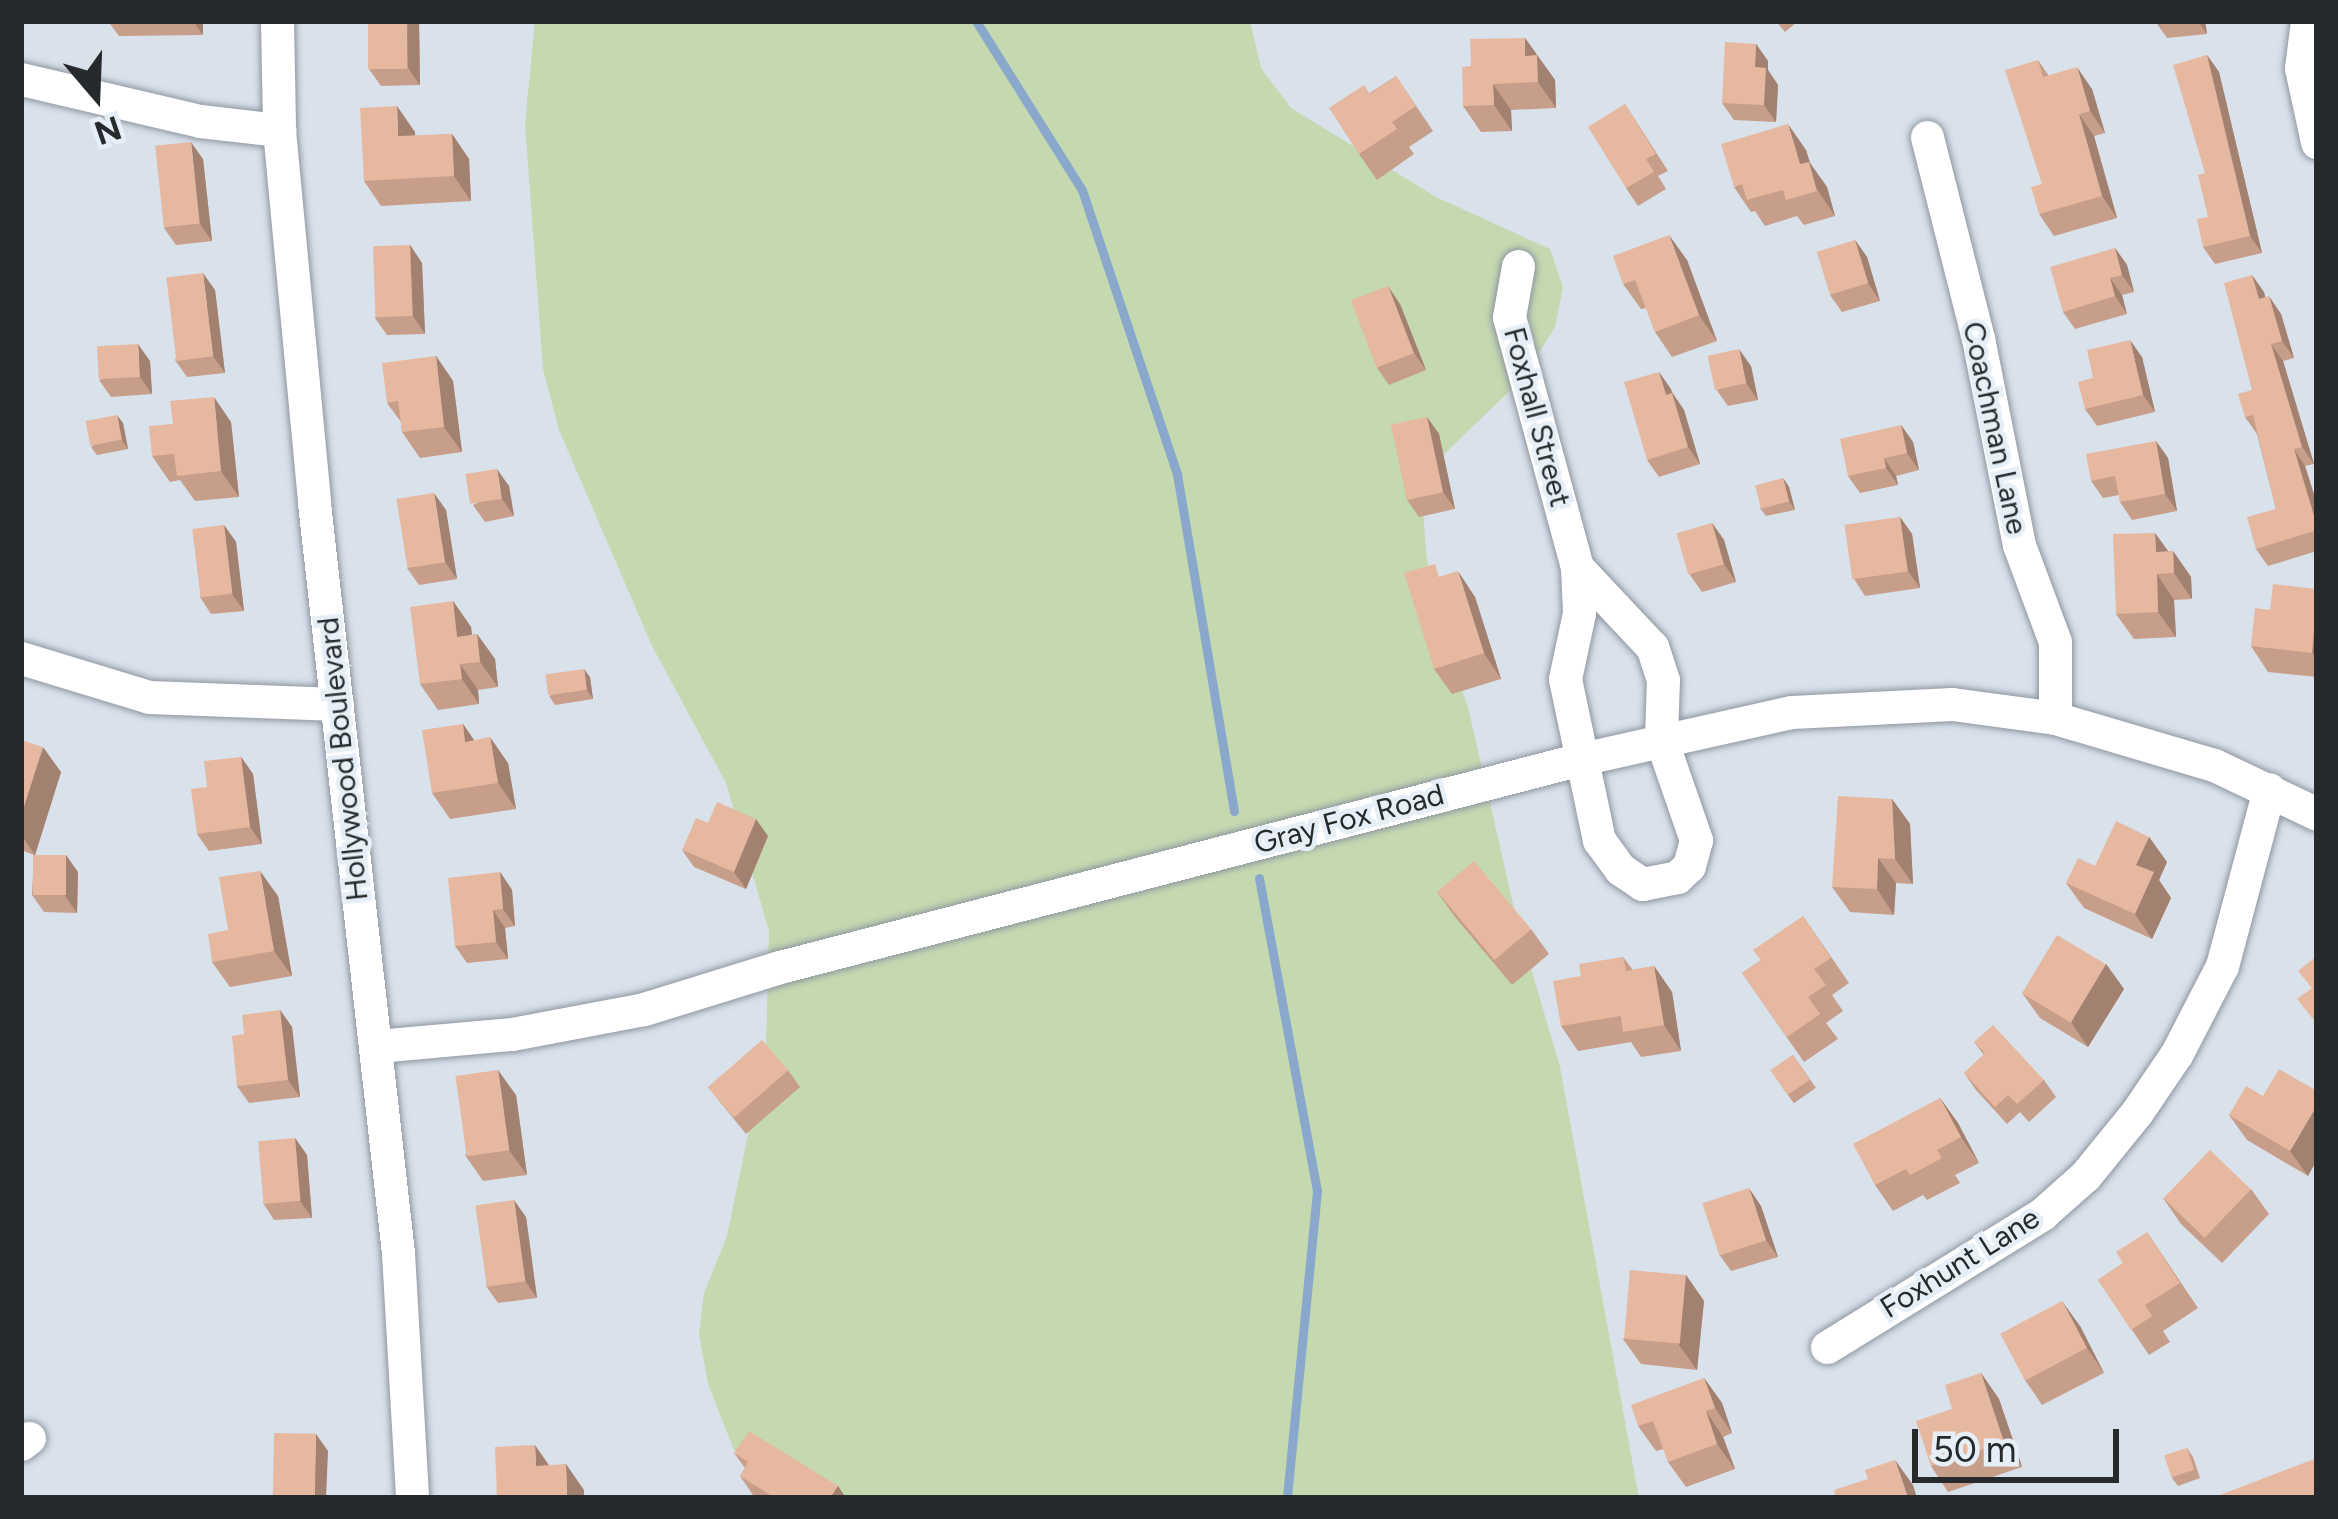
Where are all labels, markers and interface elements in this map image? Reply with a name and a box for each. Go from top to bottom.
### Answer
north arrow [36,36,156,156]
text: N [89,108,126,153]
street label: Coachman Lane [1955,318,2035,538]
street label: Foxhall Street [1496,323,1578,511]
street label: Hollywood Boulevard [310,615,376,903]
street label: Gray Fox Road [1250,776,1448,862]
street label: Foxhunt Lane [1874,1200,2046,1326]
scale bar [1918,1405,2125,1479]
text: 50 m [1933,1428,2016,1471]

